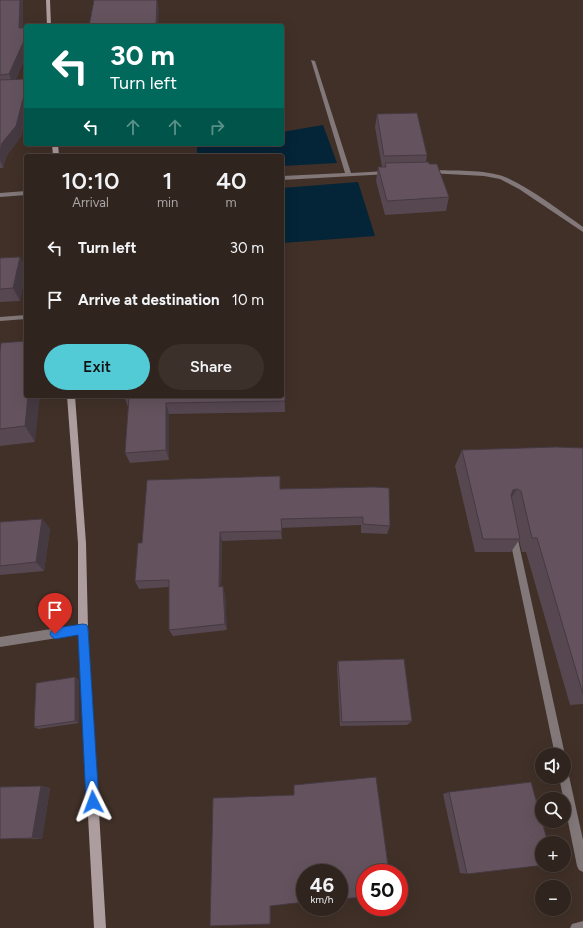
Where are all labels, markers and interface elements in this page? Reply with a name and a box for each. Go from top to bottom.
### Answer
text: 30 m [110,38,175,72]
icon: left [44,40,96,92]
text: Turn left [110,72,177,94]
icon: left [80,116,102,138]
icon: ahead [122,116,144,138]
icon: ahead [164,116,186,138]
icon: right [206,116,228,138]
text: 10:10 [62,166,119,195]
text: 1 [163,166,173,195]
text: 40 [216,166,246,195]
text: Arrival [72,195,109,210]
text: min [157,195,178,210]
text: m [226,195,237,210]
icon: left [44,237,66,259]
text: Turn left [78,239,136,257]
text: 30 m [230,239,264,257]
icon: arrive [44,289,66,311]
text: Arrive at destination [78,291,219,309]
text: 10 m [232,291,264,309]
button: Exit [44,344,150,390]
button: Share [158,344,264,390]
pin [38,593,72,634]
icon: arrive [44,599,66,621]
map controls [535,748,571,916]
button: sound [535,748,571,784]
position arrow [72,781,114,823]
button: search [535,792,571,828]
button: + [535,836,571,872]
speed limit sign: 50 [356,864,408,916]
text: 46 [310,873,334,897]
button: − [535,880,571,916]
text: km/h [311,893,333,906]

